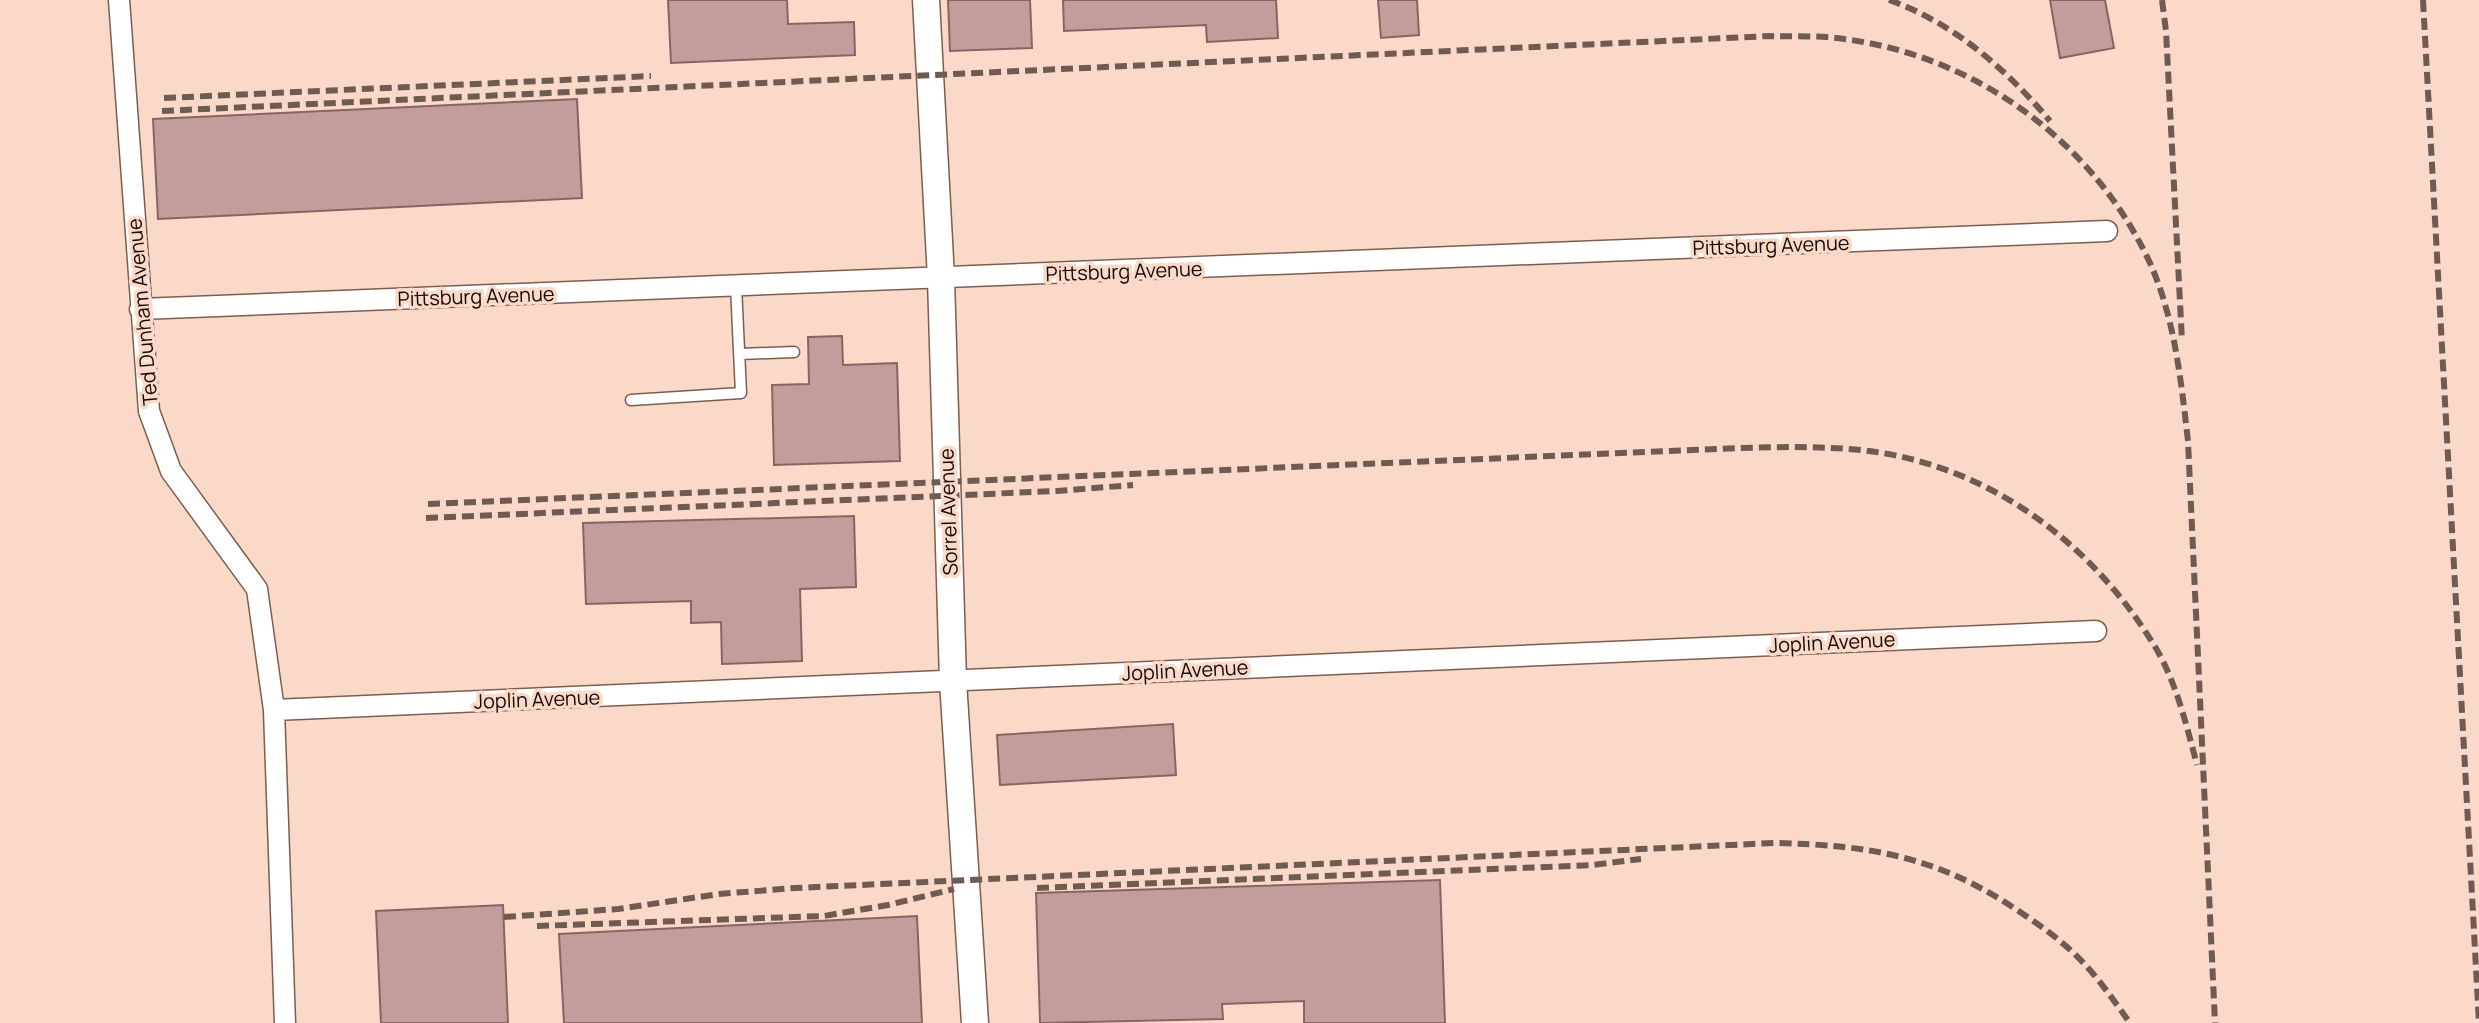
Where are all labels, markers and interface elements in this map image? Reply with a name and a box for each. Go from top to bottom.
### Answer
street label: Ted Dunham Avenue [120,217,164,407]
street label: Pittsburg Avenue [1692,229,1850,261]
street label: Pittsburg Avenue [1045,255,1203,287]
street label: Pittsburg Avenue [397,280,555,312]
street label: Sorrel Avenue [932,448,964,576]
street label: Joplin Avenue [1768,625,1896,659]
street label: Joplin Avenue [1121,653,1249,687]
street label: Joplin Avenue [473,683,601,715]

